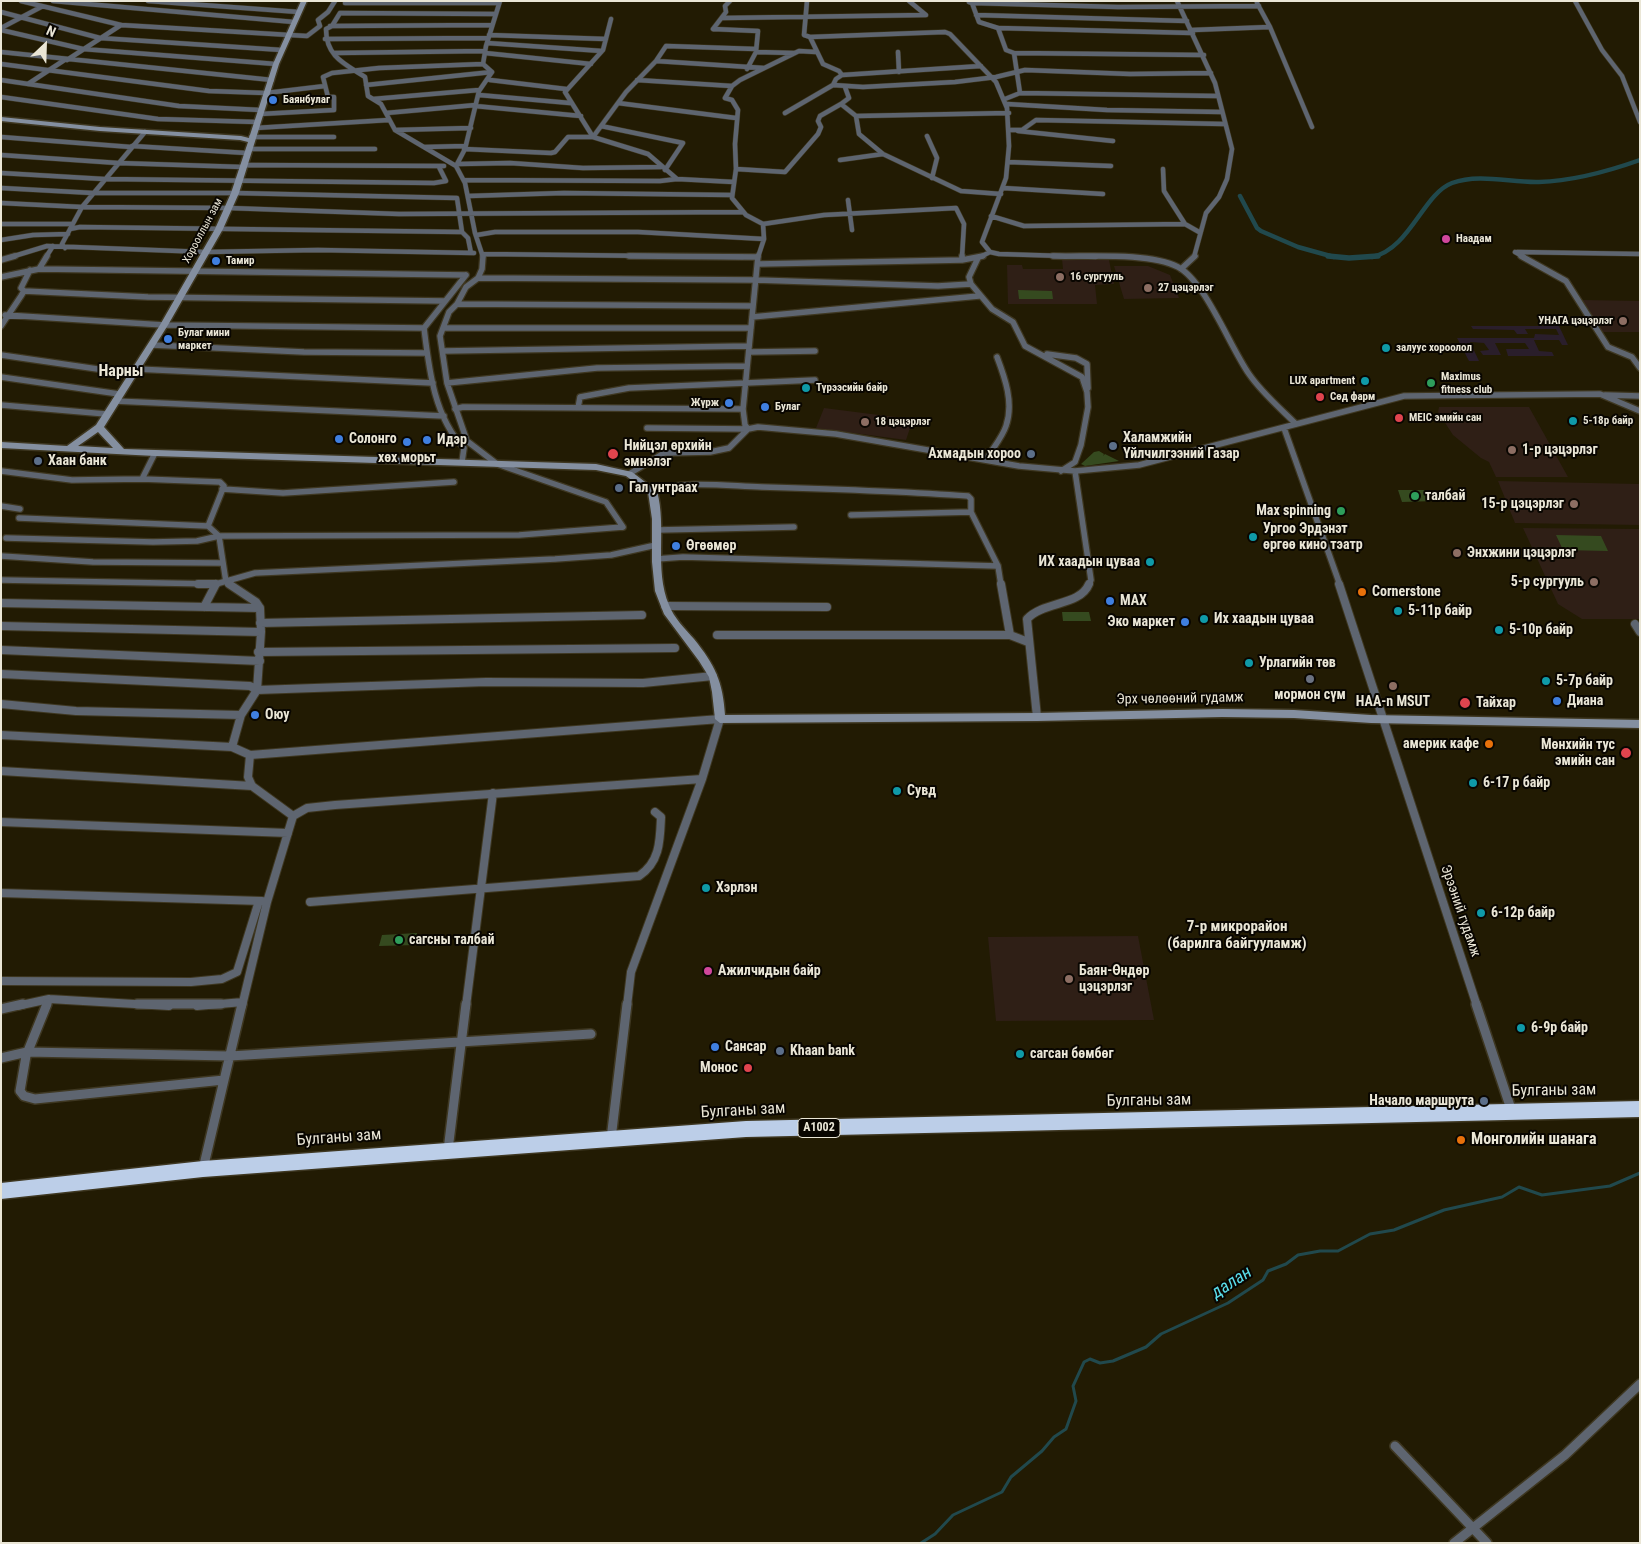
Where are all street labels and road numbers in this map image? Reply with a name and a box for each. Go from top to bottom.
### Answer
street label: Хорооллын зам [180,196,226,266]
street label: Эрх чөлөөний гудамж [1116,689,1244,709]
street label: Эрээний гудамж [1436,863,1484,959]
street label: Булганы зам [1511,1081,1597,1101]
street label: Булганы зам [1106,1091,1192,1111]
street label: Булганы зам [700,1099,786,1123]
road number: A1002 [798,1118,840,1138]
street label: Булганы зам [296,1125,382,1151]

